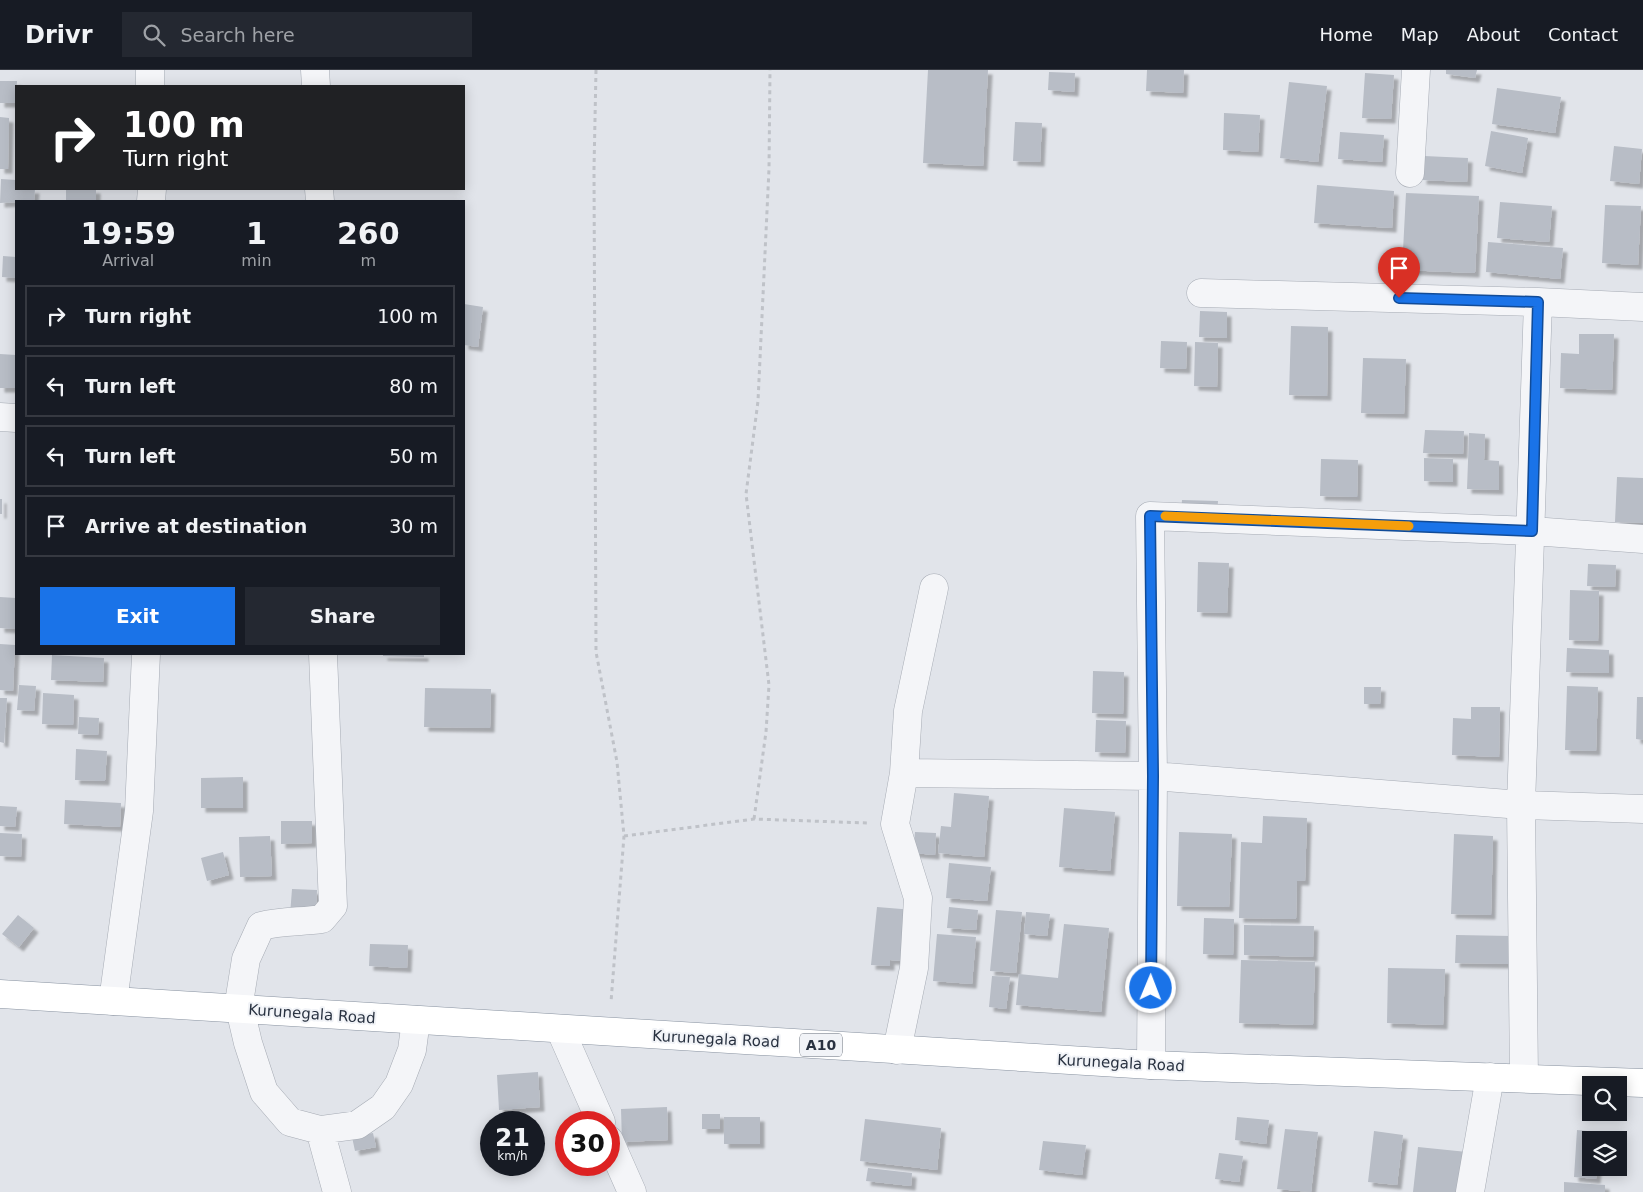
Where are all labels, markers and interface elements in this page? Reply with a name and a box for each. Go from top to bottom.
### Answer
search box [122,12,472,57]
text: Drivr [25,21,92,49]
icon: search [140,21,168,49]
text: Search here [180,24,295,46]
text: Home [1320,24,1373,45]
text: Map [1401,24,1439,45]
text: About [1467,24,1520,45]
text: Contact [1548,24,1618,45]
icon: right [40,105,105,170]
text: 100 m [123,105,245,145]
text: Turn right [123,146,228,171]
text: 19:59 [80,216,176,251]
text: 1 [246,216,267,251]
text: 260 [337,216,400,251]
pin [1378,247,1420,298]
text: Arrival [102,251,154,270]
text: min [241,251,272,270]
text: m [360,251,376,270]
icon: arrive [1385,254,1413,282]
icon: right [42,302,70,330]
text: Turn right [85,305,191,327]
text: 100 m [377,305,438,327]
icon: left [42,372,70,400]
text: Turn left [85,375,176,397]
text: 80 m [389,375,438,397]
icon: left [42,442,70,470]
text: Turn left [85,445,176,467]
text: 50 m [389,445,438,467]
icon: arrive [42,512,70,540]
text: Arrive at destination [85,515,307,537]
text: 30 m [389,515,438,537]
button: Exit [40,587,235,645]
button: Share [245,587,440,645]
position arrow [1124,961,1176,1013]
street label: Kurunegala Road [248,1001,376,1027]
street label: Kurunegala Road [652,1027,780,1051]
road number: A10 [800,1034,842,1056]
street label: Kurunegala Road [1057,1051,1185,1075]
map controls [1582,1076,1627,1176]
button: search [1582,1076,1627,1121]
speed limit sign: 30 [555,1111,620,1176]
text: 21 [495,1123,530,1152]
button: layers [1582,1131,1627,1176]
text: km/h [497,1149,528,1163]

